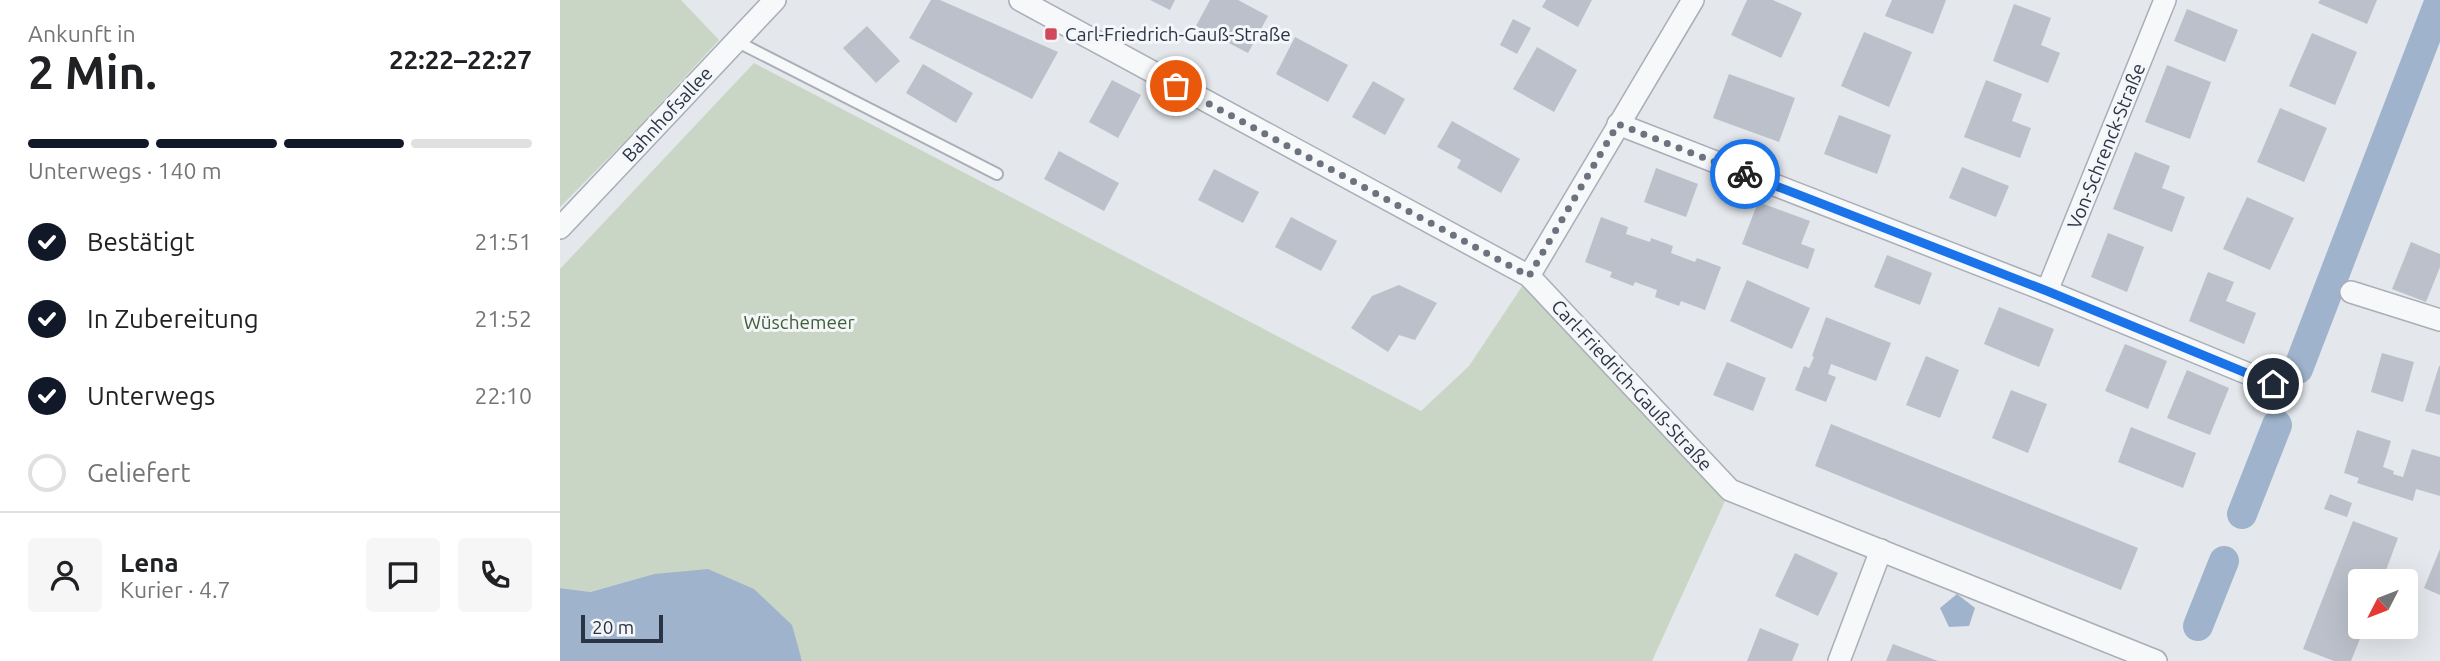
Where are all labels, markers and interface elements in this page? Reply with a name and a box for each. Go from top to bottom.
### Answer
text: Ankunft in [28,21,136,46]
place label: Carl-Friedrich-Gauß-Straße [1065,23,1291,45]
marker: Carl-Friedrich-Gauß-Straße [1043,26,1059,42]
text: 22:22–22:27 [389,45,532,74]
text: 2 Min. [28,46,157,98]
pin [1146,56,1206,116]
street label: Von-Schrenck-Straße [2063,60,2149,232]
street label: Bahnhofsallee [617,62,717,166]
icon: bag [1157,67,1195,105]
courier [1710,139,1780,209]
icon: bike [1726,155,1764,193]
text: Unterwegs · 140 m [28,158,222,183]
icon: check [28,223,66,261]
text: Bestätigt [87,227,194,256]
text: 21:51 [474,229,532,254]
street label: Carl-Friedrich-Gauß-Straße [1547,295,1717,475]
icon: check [28,300,66,338]
text: In Zubereitung [87,304,259,333]
text: 21:52 [474,306,532,331]
park label: Wüschemeer [743,311,855,333]
pin [2243,354,2303,414]
icon: home [2254,365,2292,403]
icon: check [28,377,66,415]
text: Unterwegs [87,381,215,410]
text: 22:10 [474,383,532,408]
text: Geliefert [87,458,190,487]
button: person [28,538,102,612]
button: chat [366,538,440,612]
button: phone [458,538,532,612]
text: Lena [120,548,179,577]
north arrow [2348,569,2418,639]
map controls [2348,569,2418,639]
text: Kurier · 4.7 [120,577,231,602]
scale bar [581,612,663,644]
text: 20 m [592,616,634,638]

